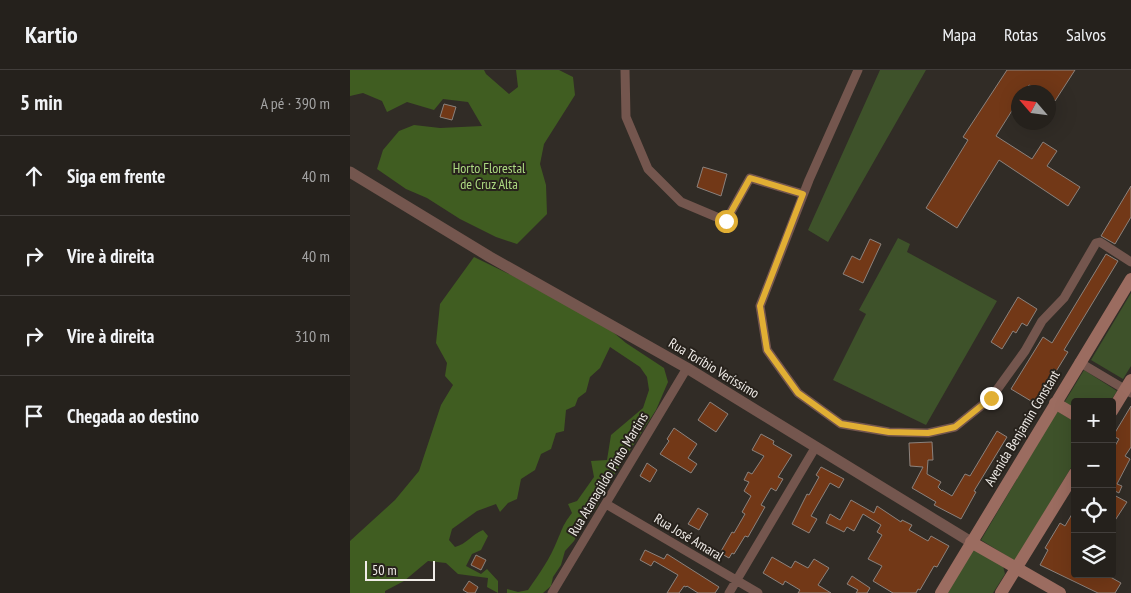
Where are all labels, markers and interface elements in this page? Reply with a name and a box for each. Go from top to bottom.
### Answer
text: Kartio [25,19,78,50]
text: Mapa [942,23,976,46]
text: Rotas [1004,23,1038,46]
text: Salvos [1066,23,1106,46]
north arrow [1011,85,1056,130]
text: 5 min [20,89,62,116]
text: A pé · 390 m [260,93,330,113]
park label: Horto Florestal de Cruz Alta [453,159,526,193]
icon: ahead [20,162,48,190]
text: Siga em frente [67,164,165,188]
text: 40 m [302,166,330,186]
route start [715,210,738,233]
icon: right [20,242,48,270]
text: Vire à direita [67,244,154,268]
text: 40 m [302,246,330,266]
icon: right [20,322,48,350]
text: Vire à direita [67,324,154,348]
text: 310 m [295,326,330,346]
street label: Rua Toríbio Veríssimo [665,334,763,402]
street label: Avenida Benjamin Constant [980,367,1064,489]
route end [980,387,1003,410]
map controls [1071,398,1116,578]
button: + [1071,398,1116,443]
icon: arrive [20,402,48,430]
text: Chegada ao destino [67,404,199,428]
street label: Rua Atanagildo Pinto Martins [564,409,652,539]
button: − [1071,443,1116,488]
button: locate [1071,488,1116,533]
street label: Rua José Amaral [651,509,728,565]
button: layers [1071,533,1116,578]
scale bar [365,558,435,581]
text: 50 m [372,561,397,579]

